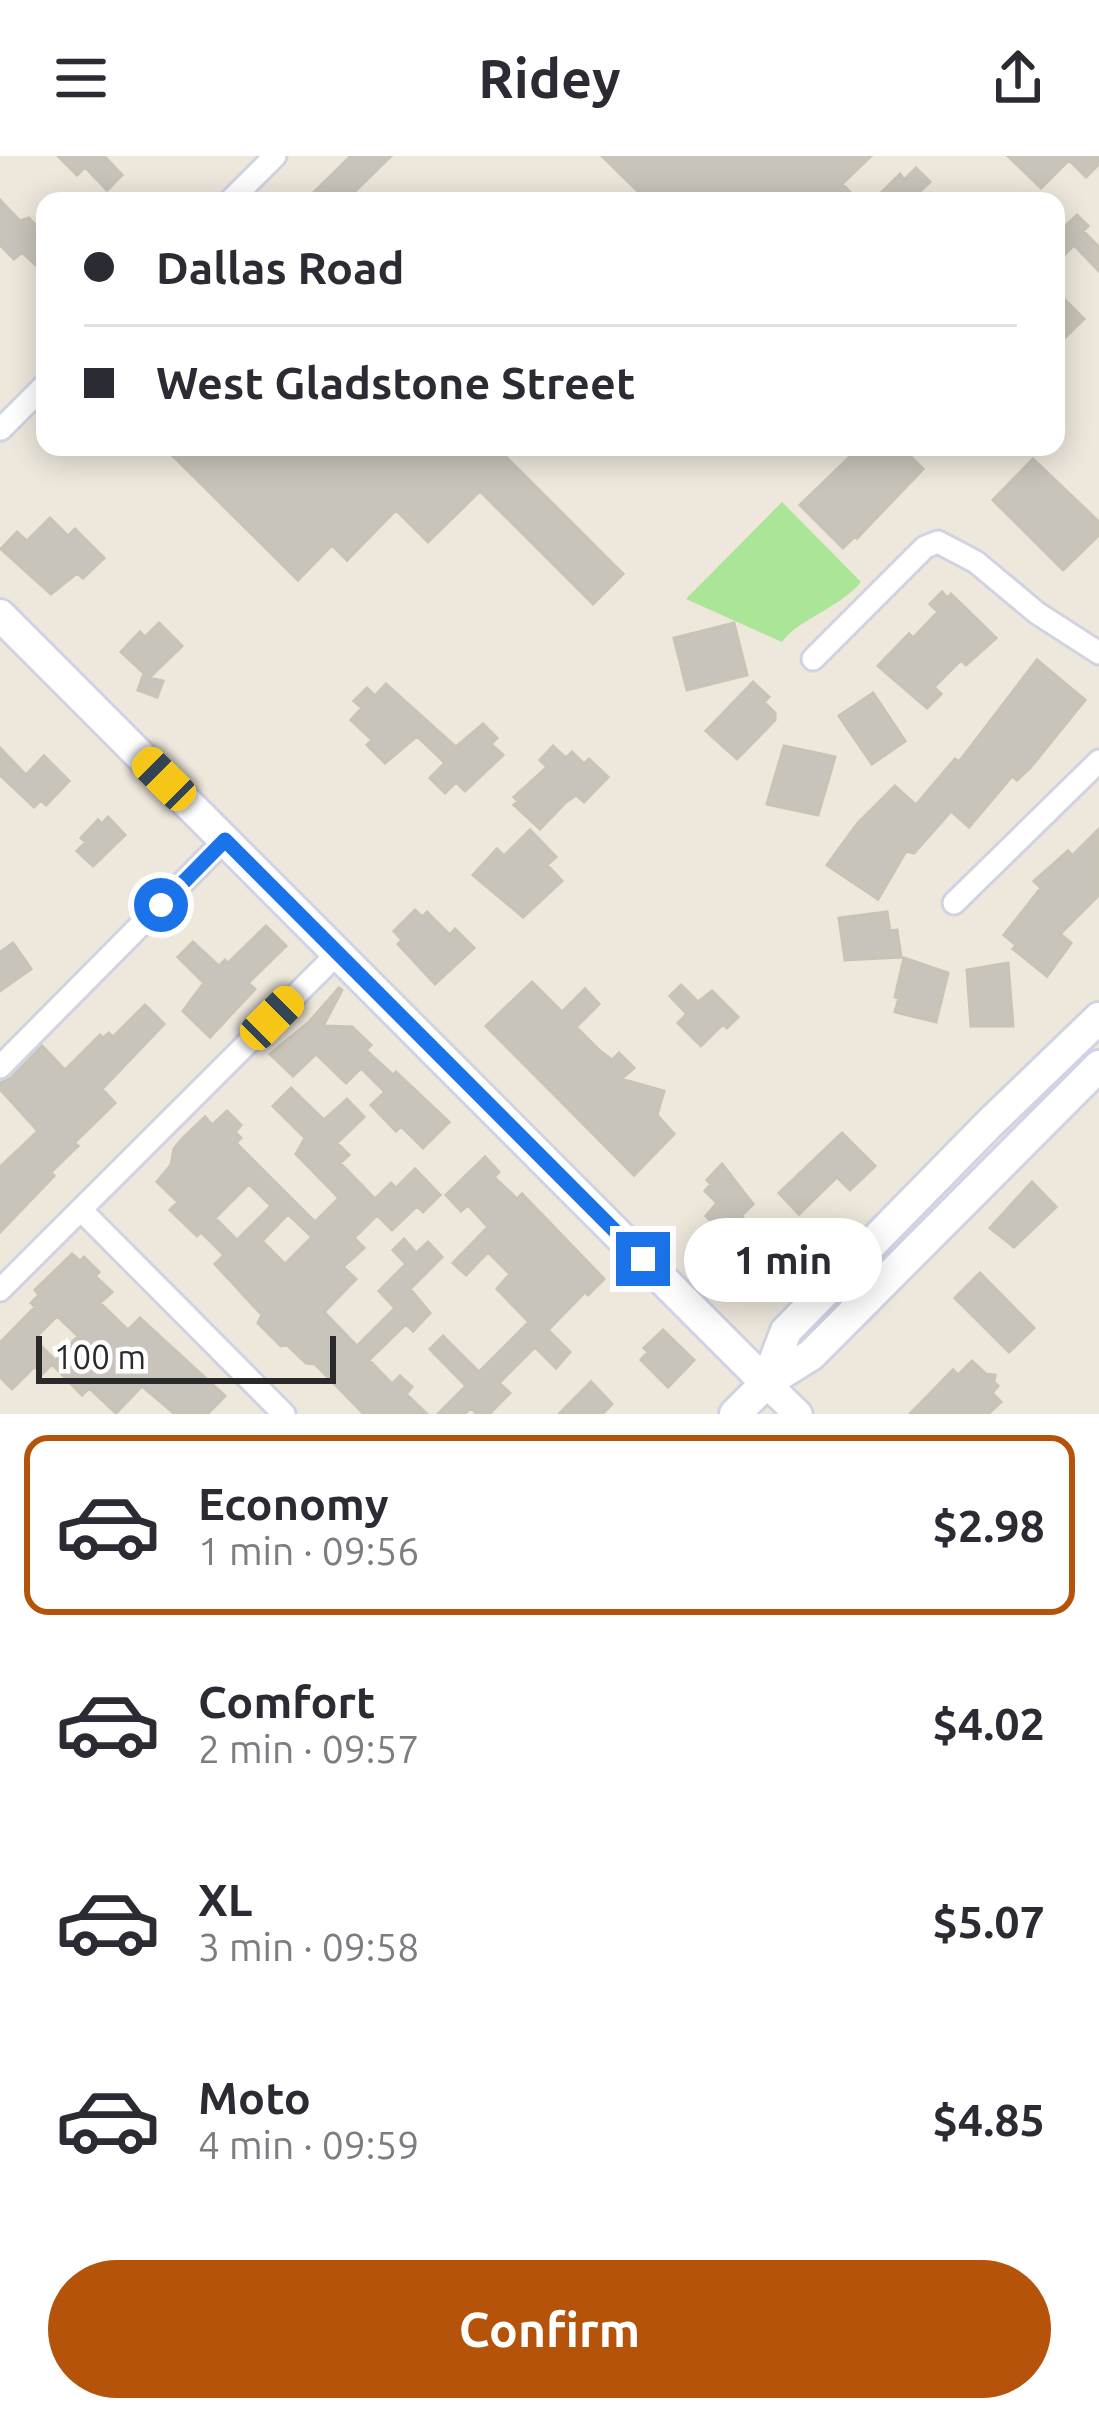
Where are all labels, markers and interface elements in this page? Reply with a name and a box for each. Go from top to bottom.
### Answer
icon: menu [48,45,114,111]
icon: share [985,45,1051,111]
text: Ridey [478,48,621,108]
text: Dallas Road [156,242,405,293]
text: West Gladstone Street [156,357,635,408]
car [126,741,202,817]
route start [134,878,188,932]
car [234,980,310,1056]
callout: 1 min [685,1217,883,1301]
route end [616,1232,670,1286]
text: 1 min [734,1238,832,1281]
scale bar [36,1330,336,1383]
text: 100 m [54,1338,146,1375]
icon: car [54,1471,162,1579]
text: Economy [198,1478,389,1529]
text: $2.98 [932,1500,1045,1551]
text: 1 min · 09:56 [198,1529,419,1572]
icon: car [54,1669,162,1777]
text: Comfort [198,1676,375,1727]
text: $4.02 [932,1698,1045,1749]
text: 2 min · 09:57 [198,1727,419,1770]
icon: car [54,1867,162,1975]
text: XL [198,1874,252,1925]
text: $5.07 [932,1896,1045,1947]
text: 3 min · 09:58 [198,1925,419,1968]
icon: car [54,2065,162,2173]
text: Moto [198,2072,311,2123]
text: $4.85 [932,2094,1045,2145]
text: 4 min · 09:59 [198,2123,419,2166]
button: Confirm [48,2260,1051,2398]

